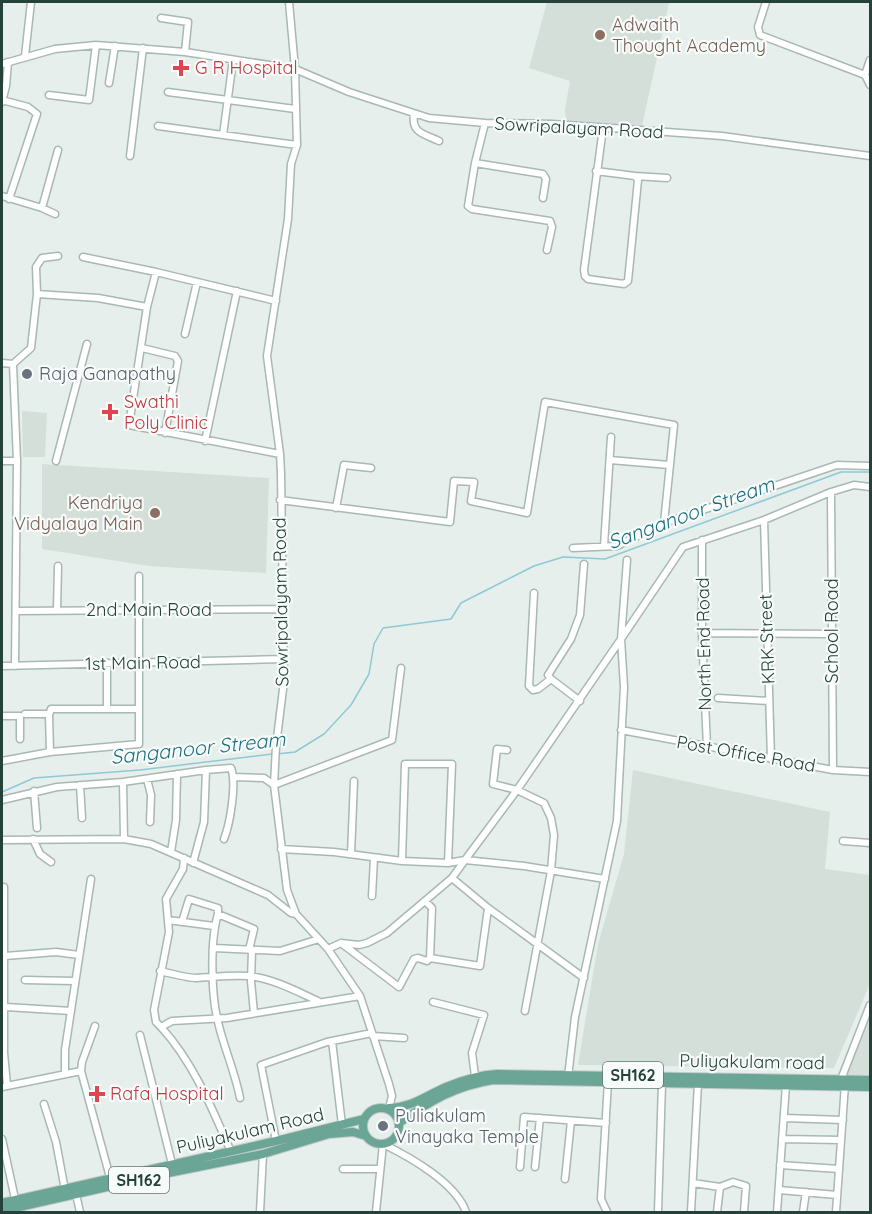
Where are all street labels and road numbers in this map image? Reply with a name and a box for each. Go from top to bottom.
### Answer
street label: Sowripalayam Road [494,112,664,143]
street label: Sowripalayam Road [268,517,293,687]
street label: North End Road [691,577,716,711]
street label: School Road [820,578,843,684]
street label: KRK Street [753,593,780,685]
street label: 2nd Main Road [86,598,212,621]
street label: 1st Main Road [85,650,201,675]
street label: Post Office Road [675,730,817,777]
street label: Puliyakulam road [679,1049,825,1074]
road number: SH162 [603,1062,663,1088]
street label: Puliyakulam Road [174,1102,326,1159]
road number: SH162 [109,1167,169,1193]

